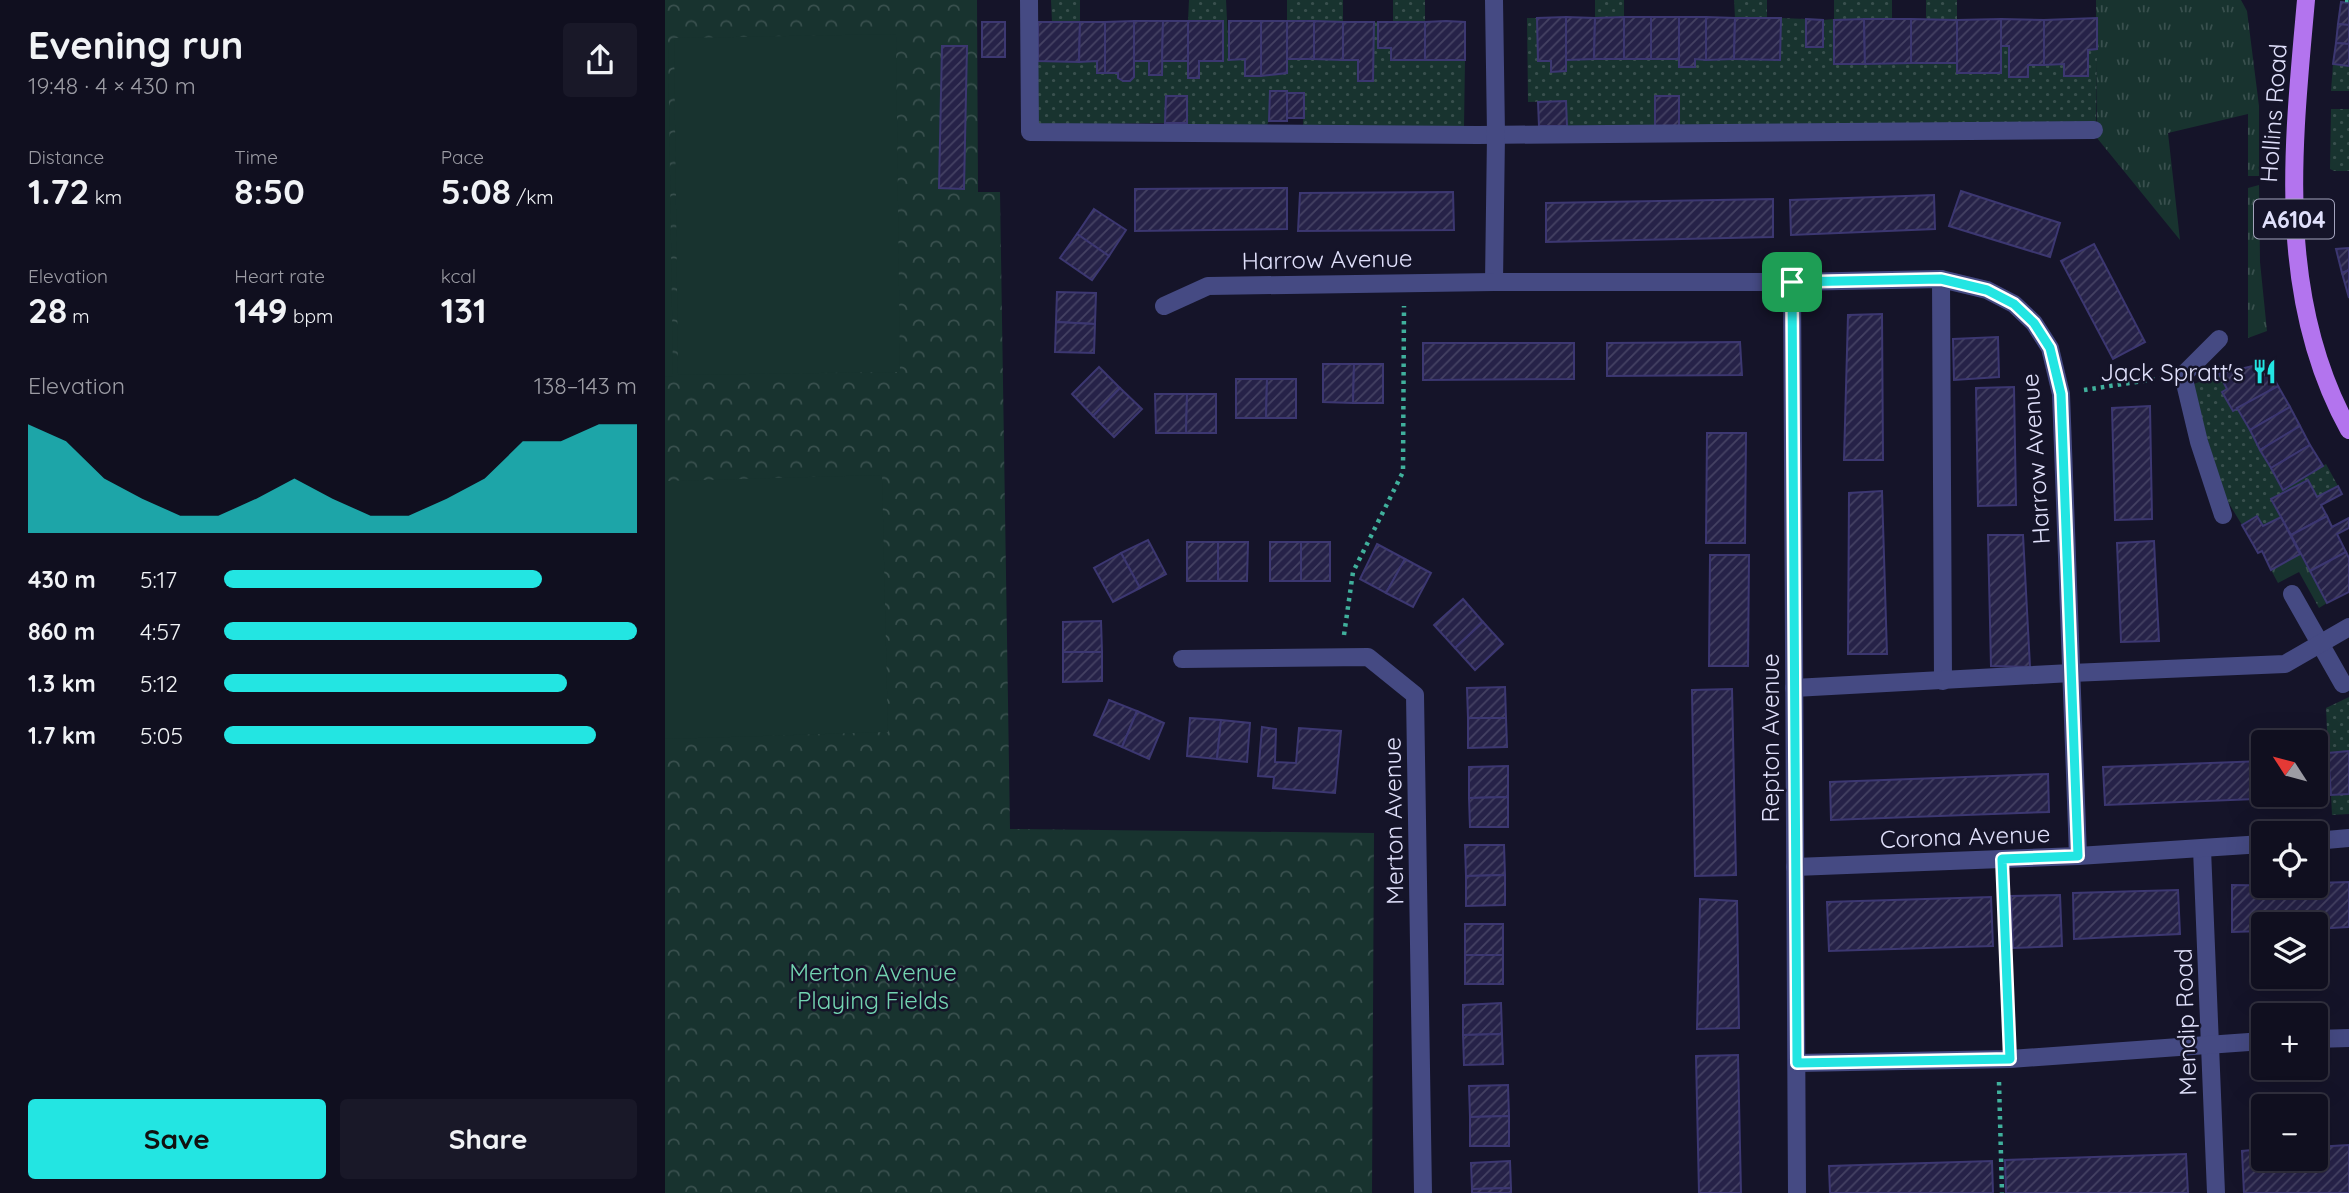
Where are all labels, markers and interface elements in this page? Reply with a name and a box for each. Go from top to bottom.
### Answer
text: Evening run [28,21,243,69]
button: share [563,23,637,97]
street label: Hollins Road [2253,43,2293,183]
text: 19:48 · 4 × 430 m [28,71,196,100]
text: Distance [28,145,104,169]
text: Time [234,145,278,169]
text: Pace [441,145,484,169]
text: 1.72 [28,169,89,213]
text: 8:50 [234,169,305,213]
text: 5:08 [441,169,511,213]
text: km [89,185,122,209]
text: /km [511,185,554,209]
road number: A6104 [2254,200,2334,238]
street label: Harrow Avenue [1241,243,1413,275]
pin [1762,252,1822,312]
icon: arrive [1773,263,1811,301]
text: Elevation [28,264,108,288]
text: Heart rate [234,264,325,288]
text: kcal [441,264,476,288]
text: 28 [28,288,67,332]
text: 149 [234,288,288,332]
text: 131 [441,288,487,332]
text: m [67,304,90,328]
text: bpm [288,304,333,328]
place label: Jack Spratt's [2100,357,2244,387]
restaurant icon: Jack Spratt's [2250,358,2278,386]
text: Elevation [28,371,125,400]
text: 138–143 m [534,371,637,400]
street label: Harrow Avenue [2014,373,2056,545]
text: 430 m [28,565,96,594]
text: 5:17 [140,565,177,594]
text: 860 m [28,617,95,646]
text: 4:57 [140,617,181,646]
street label: Repton Avenue [1755,653,1785,823]
text: 1.3 km [28,669,96,698]
text: 5:12 [140,669,178,698]
text: 1.7 km [28,721,96,750]
text: 5:05 [140,721,183,750]
north arrow [2251,730,2327,807]
map controls [2251,730,2328,1171]
street label: Merton Avenue [1377,737,1409,905]
street label: Corona Avenue [1879,818,2051,854]
button: locate [2251,821,2328,898]
button: layers [2251,912,2328,989]
street label: Mendip Road [2167,948,2203,1096]
park label: Merton Avenue Playing Fields [789,957,957,1015]
button: + [2251,1003,2328,1080]
button: − [2251,1094,2328,1171]
button: Save [28,1099,326,1179]
button: Share [340,1099,637,1179]

